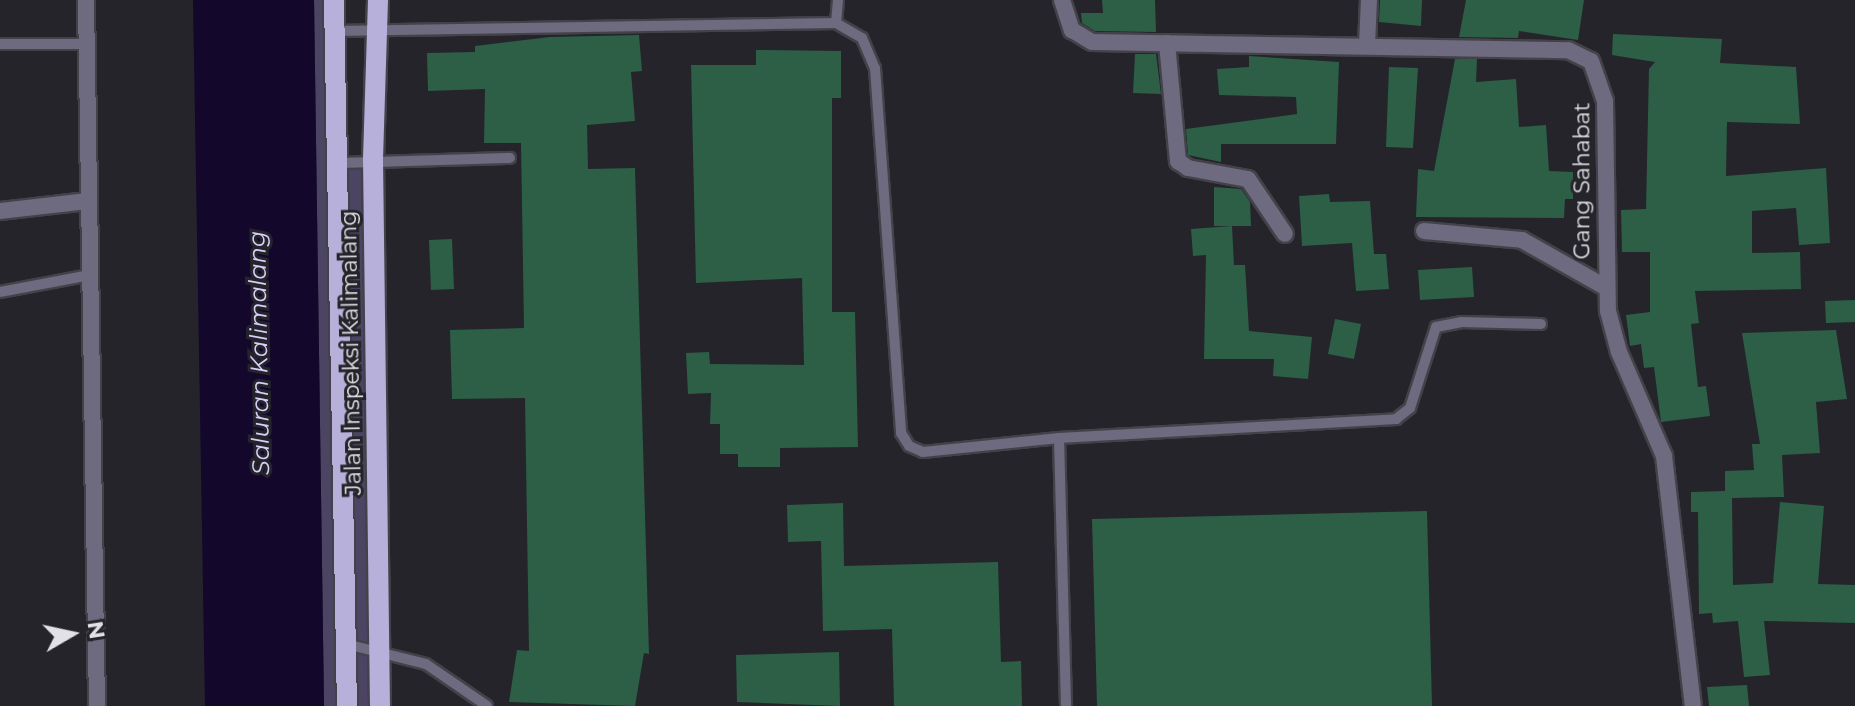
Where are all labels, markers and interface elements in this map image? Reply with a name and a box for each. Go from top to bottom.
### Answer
street label: Gang Sahabat [1569,103,1595,259]
street label: Jalan Inspeksi Kalimalang [335,211,367,495]
water label: Saluran Kalimalang [242,231,276,475]
north arrow [32,594,112,674]
text: N [81,619,111,641]

